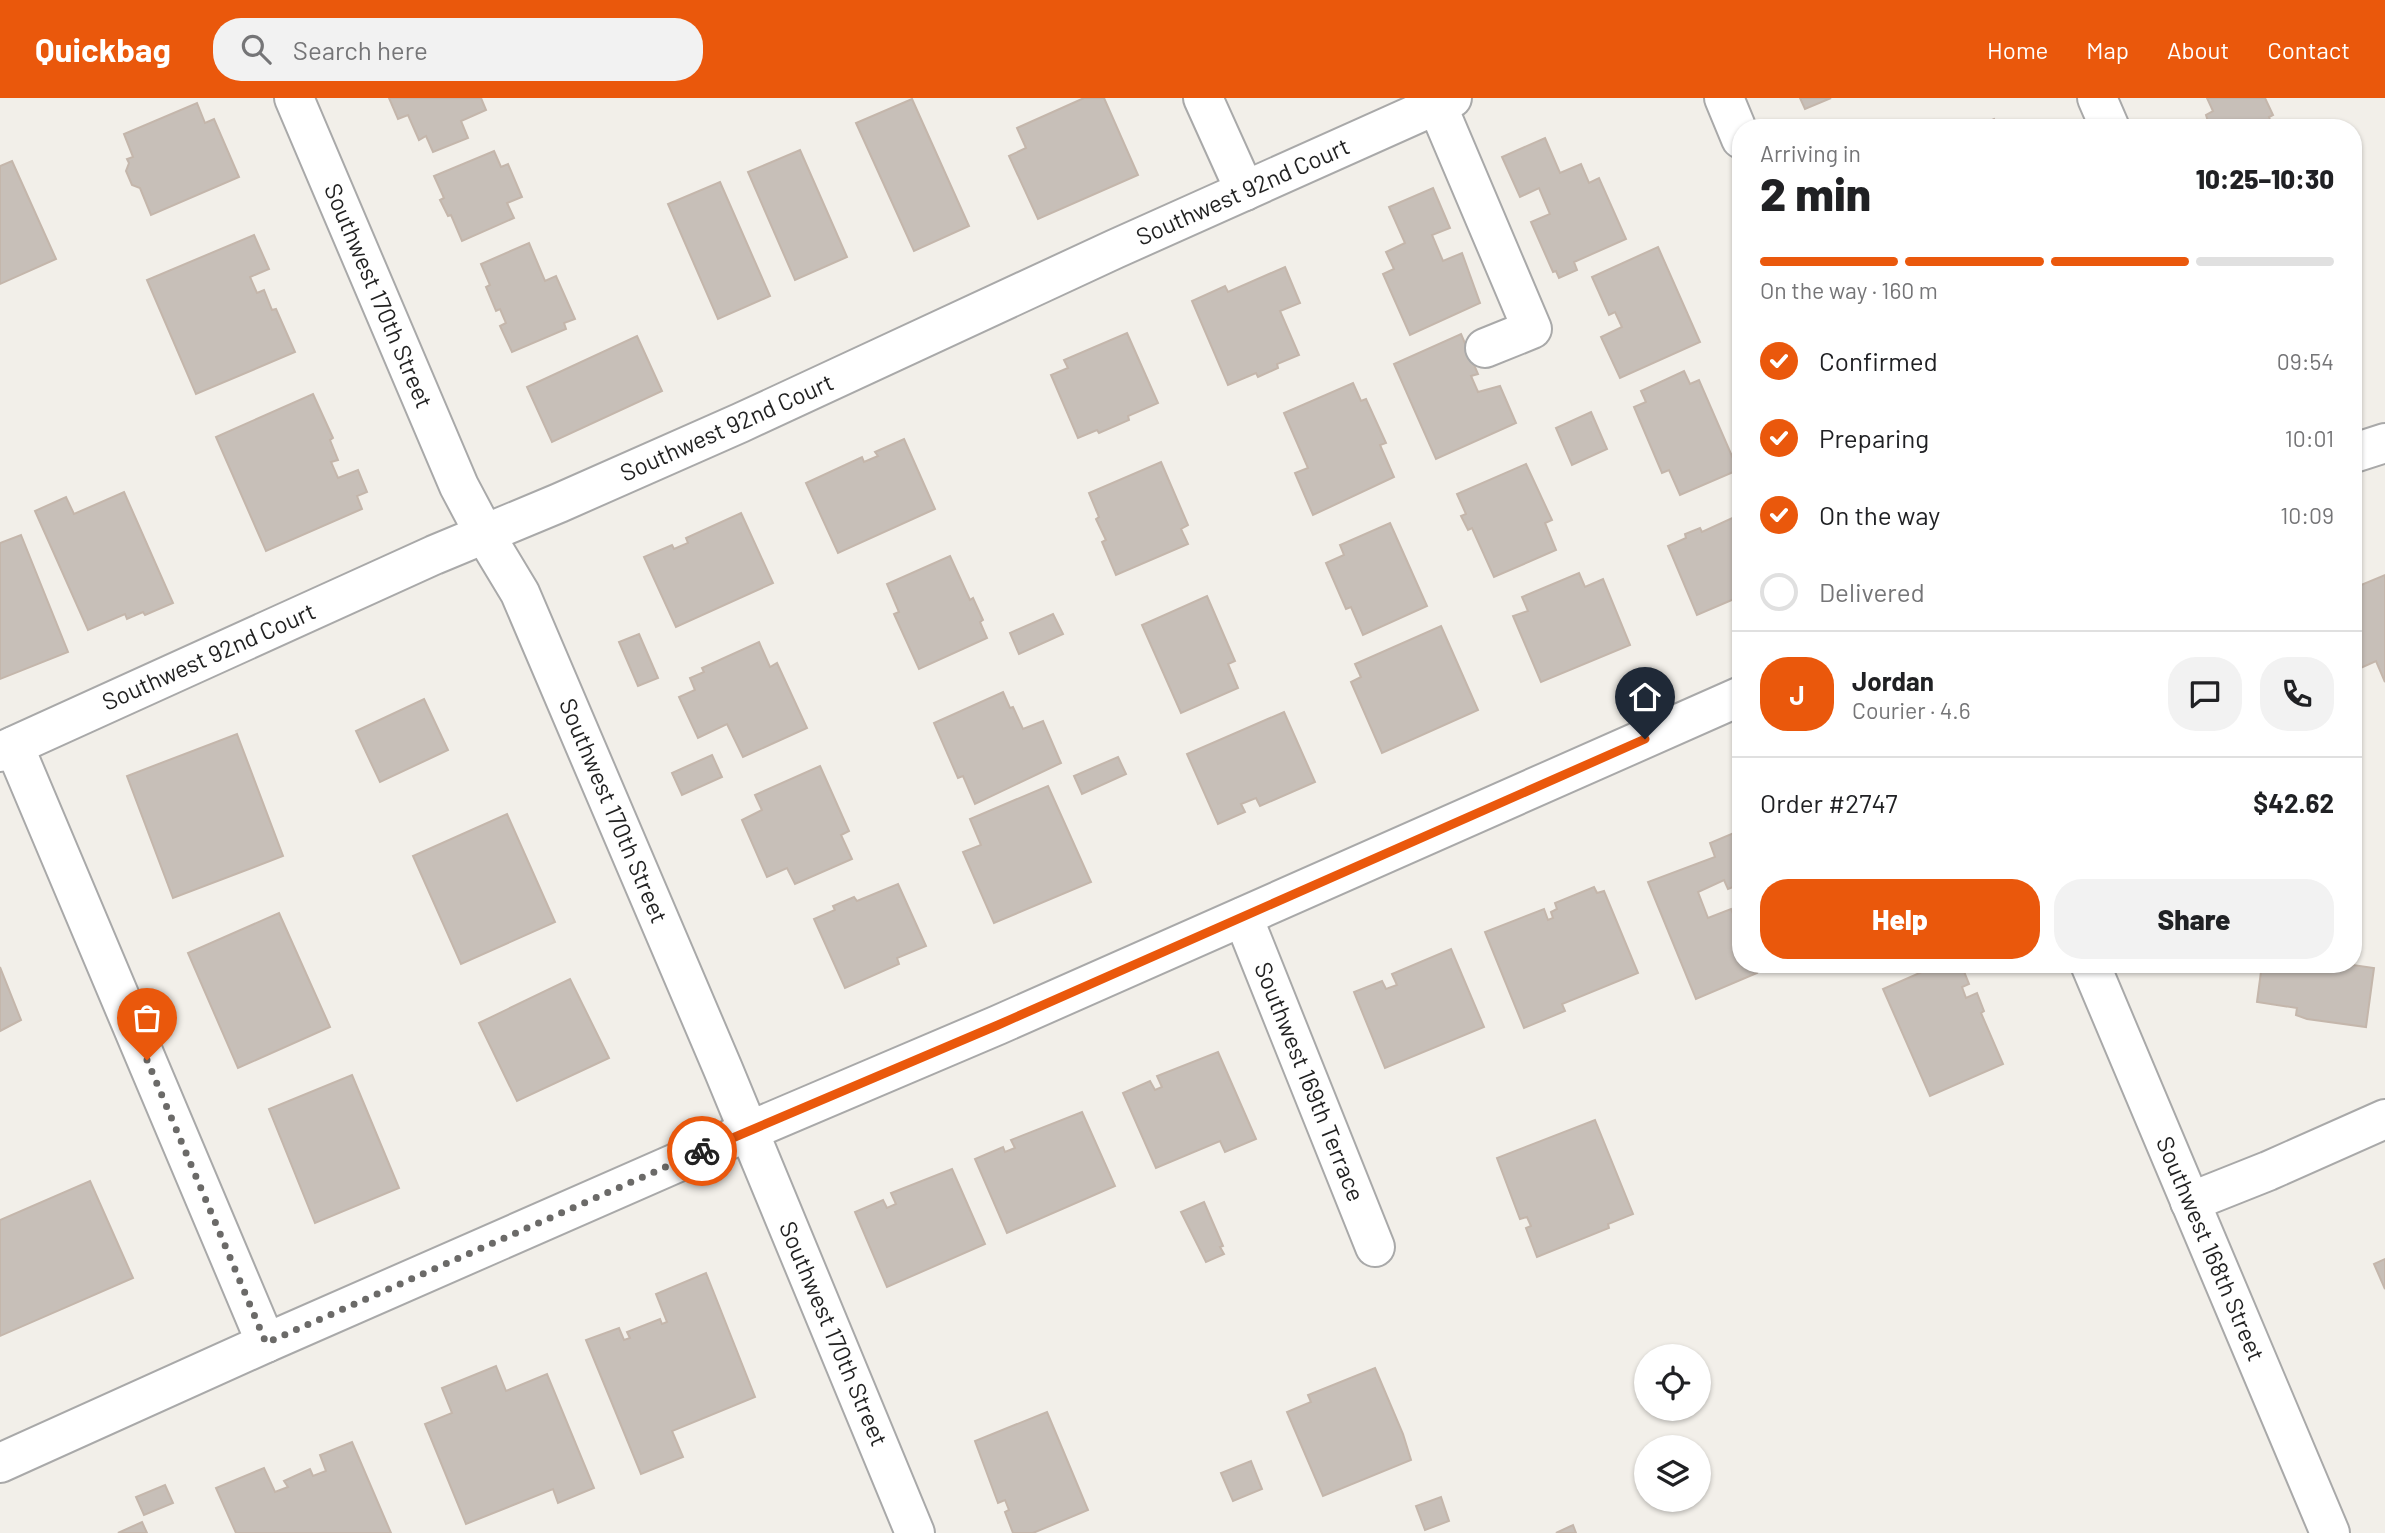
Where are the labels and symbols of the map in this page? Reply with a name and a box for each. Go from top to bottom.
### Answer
street label: Southwest 92nd Court [1131,131,1353,251]
street label: Southwest 170th Street [319,179,440,412]
street label: Southwest 92nd Court [615,367,837,487]
street label: Southwest 92nd Court [97,596,319,716]
pin [1615,667,1675,739]
street label: Southwest 170th Street [554,694,675,927]
street label: Southwest 169th Terrace [1249,958,1372,1205]
pin [117,988,177,1060]
courier [667,1116,737,1186]
street label: Southwest 168th Street [2151,1132,2272,1365]
street label: Southwest 170th Street [774,1217,895,1450]

